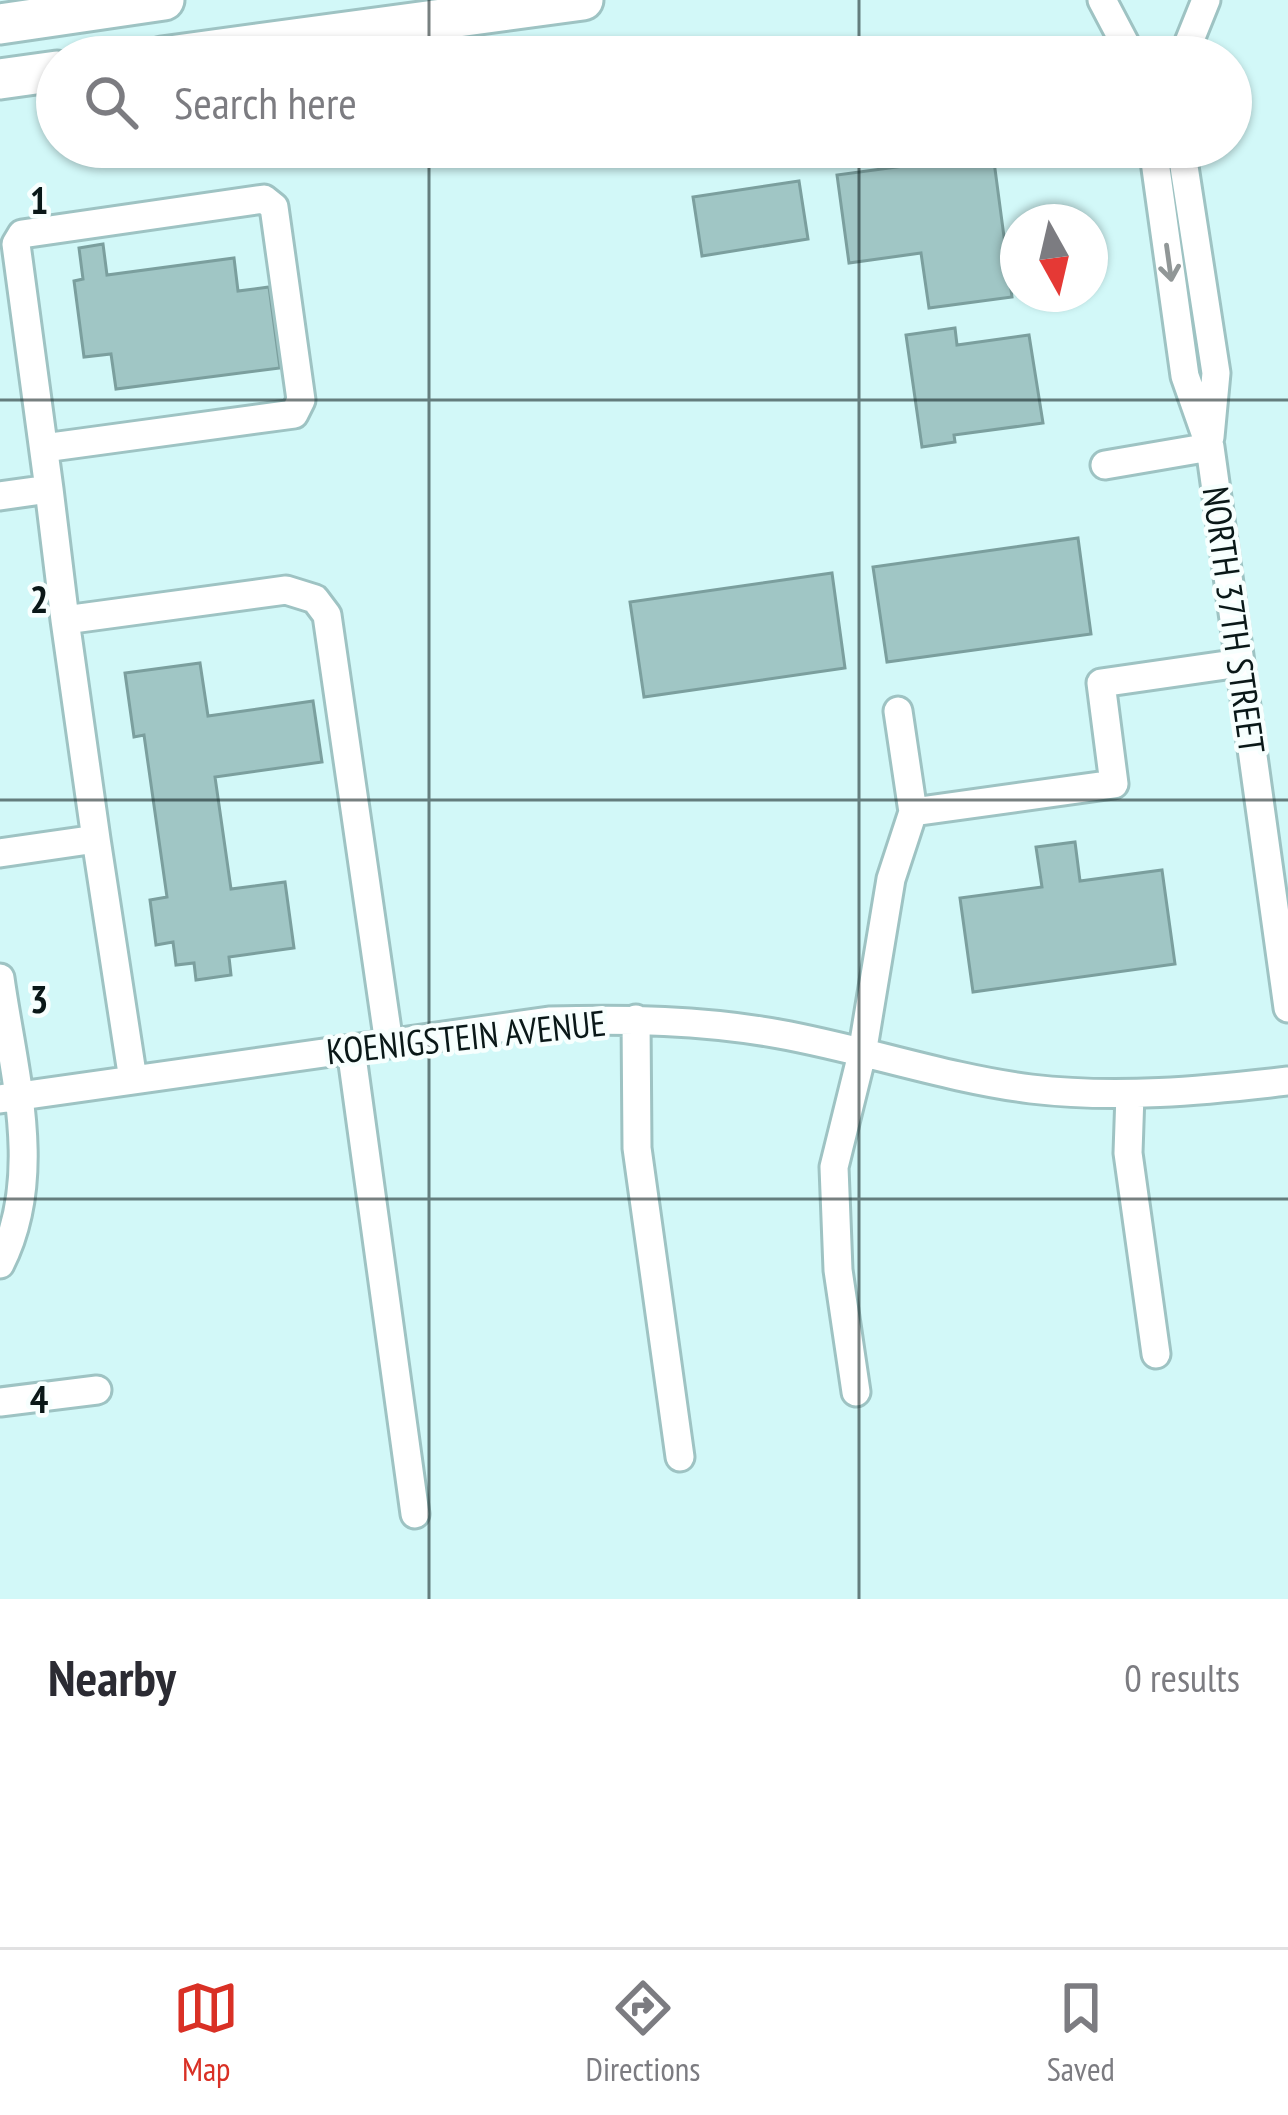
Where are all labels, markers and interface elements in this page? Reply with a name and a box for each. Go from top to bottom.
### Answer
search box [36,36,1252,168]
icon: search [78,69,144,135]
text: Search here [174,73,357,131]
text: 1 [30,174,48,225]
north arrow [1000,204,1108,312]
one-way arrow [1158,243,1181,282]
street label: NORTH 37TH STREET [1193,484,1276,756]
text: 2 [30,573,48,624]
text: 3 [30,973,48,1024]
street label: KOENIGSTEIN AVENUE [324,998,608,1075]
text: 4 [30,1373,49,1424]
text: Nearby [48,1644,176,1710]
text: 0 results [1124,1652,1240,1703]
tab: Map [173,1975,239,2090]
tab: Directions [586,1975,700,2090]
tab: Saved [1047,1975,1115,2090]

